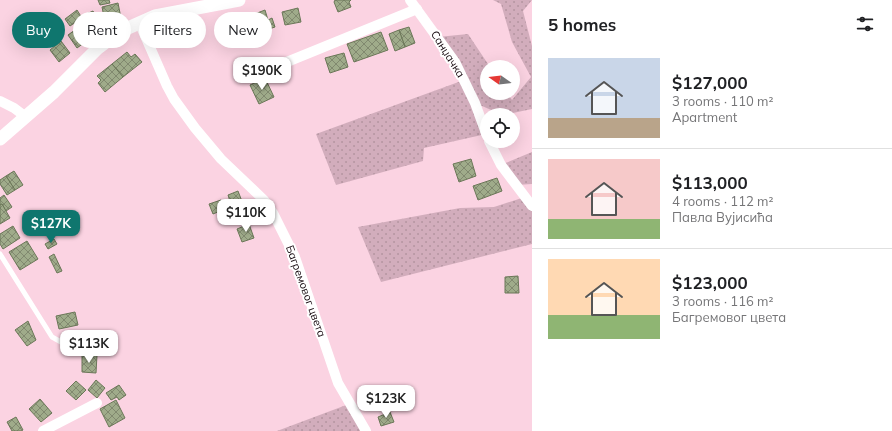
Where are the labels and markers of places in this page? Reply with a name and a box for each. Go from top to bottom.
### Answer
pin: $190K [234,57,290,91]
pin: $110K [218,199,274,233]
pin: $127K [23,210,79,244]
pin: $113K [61,330,117,364]
pin: $123K [358,385,414,419]

